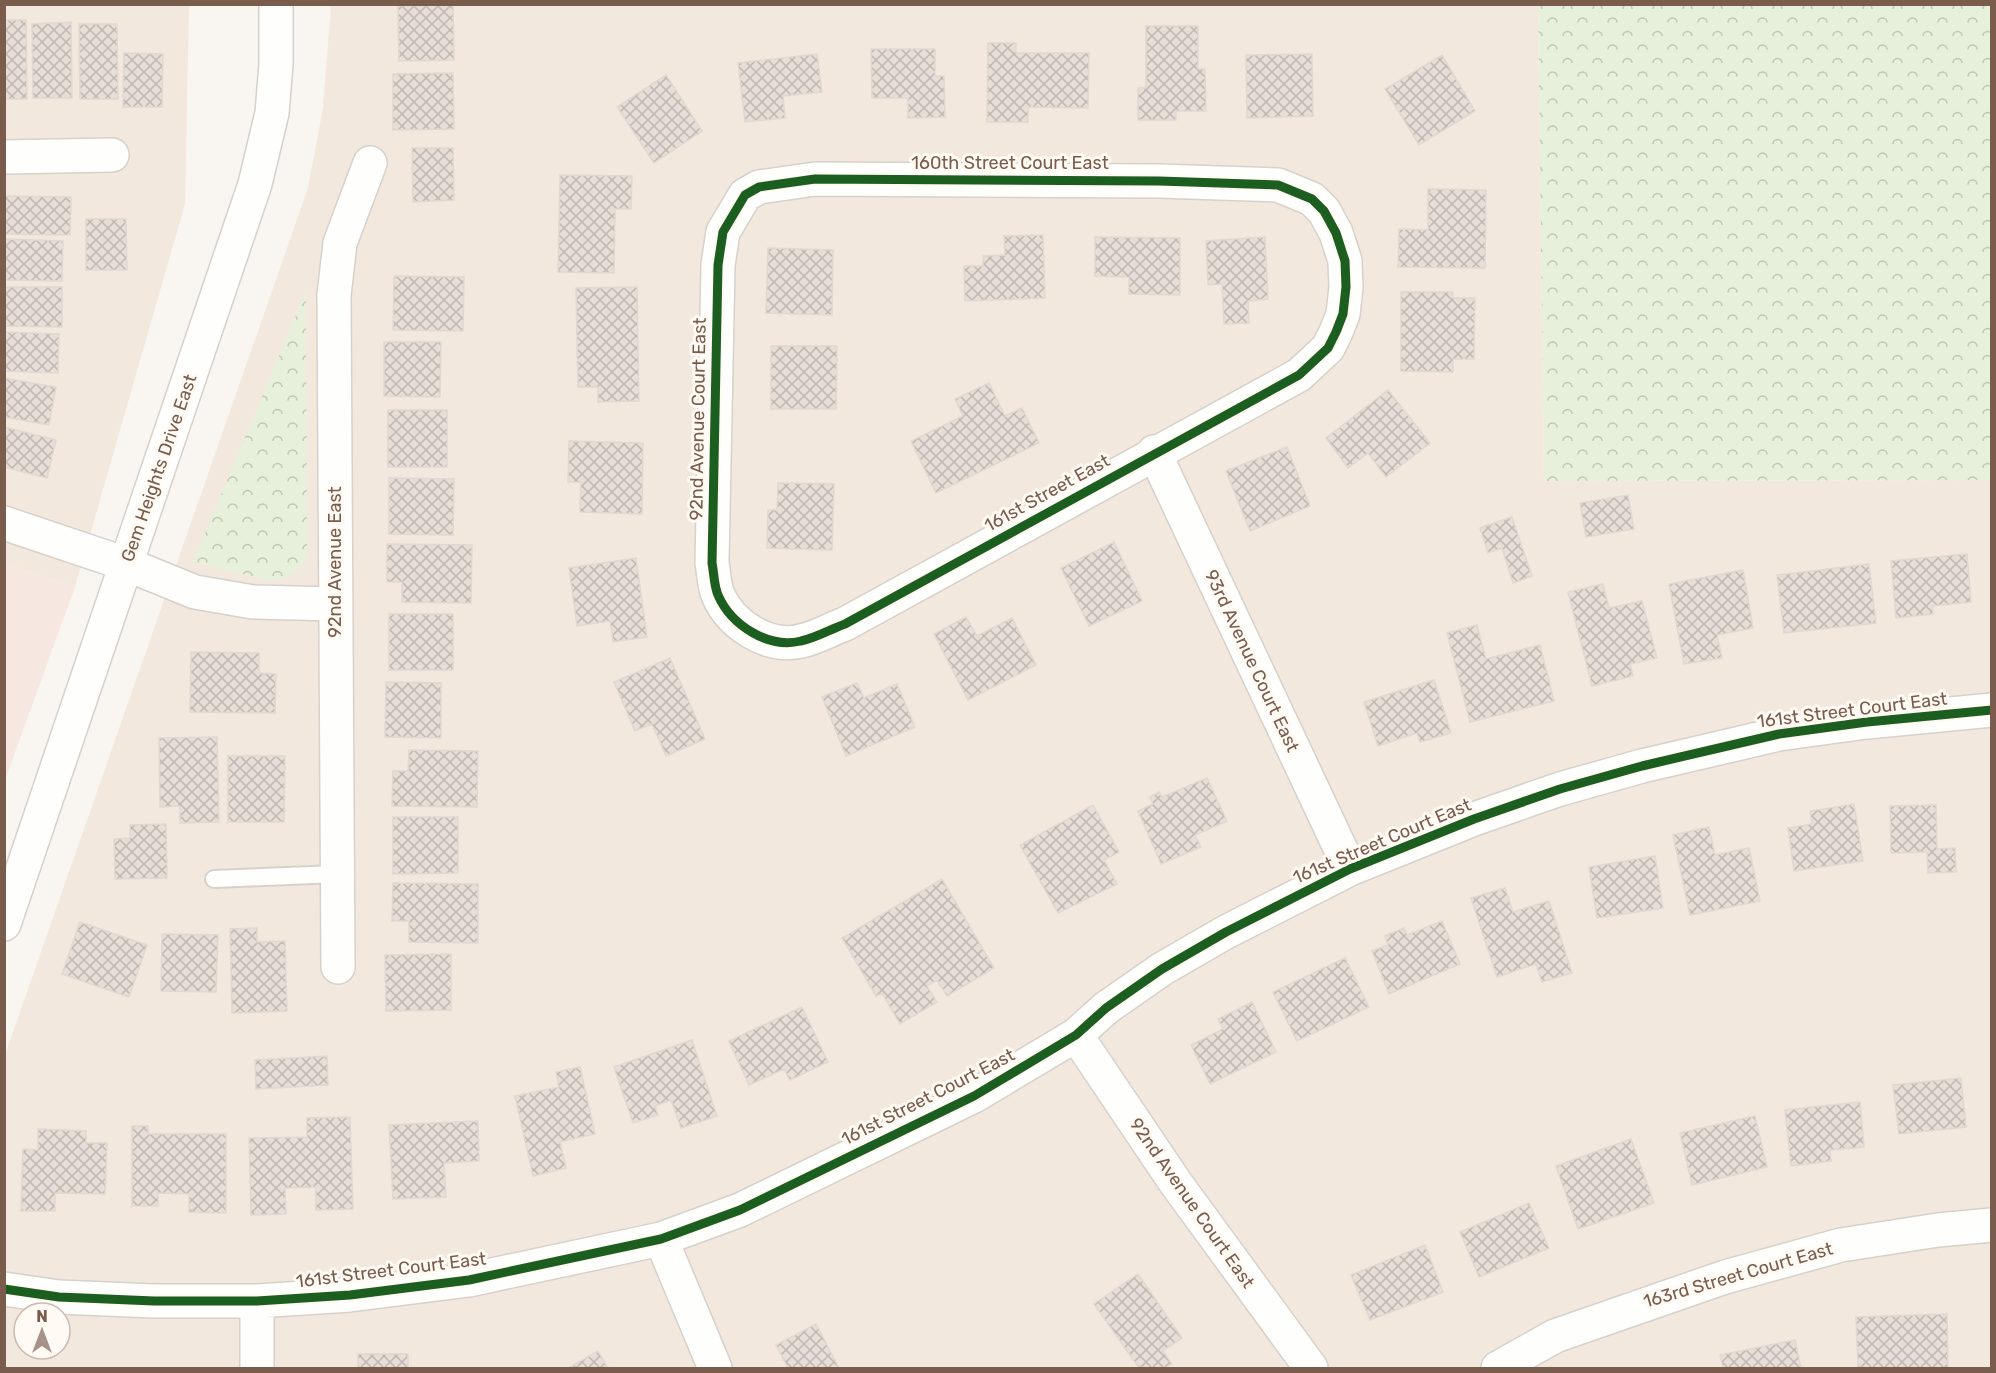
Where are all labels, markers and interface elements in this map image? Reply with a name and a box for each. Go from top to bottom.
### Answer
street label: 160th Street Court East [911,152,1109,174]
street label: 92nd Avenue Court East [685,317,711,521]
street label: Gem Heights Drive East [117,371,201,565]
street label: 161st Street East [980,449,1114,537]
street label: 92nd Avenue East [324,486,346,638]
street label: 93rd Avenue Court East [1200,566,1304,756]
street label: 161st Street Court East [1756,687,1948,733]
street label: 161st Street Court East [1290,793,1474,889]
street label: 161st Street Court East [838,1044,1018,1150]
street label: 92nd Avenue Court East [1125,1114,1259,1292]
street label: 163rd Street Court East [1641,1237,1835,1313]
street label: 161st Street Court East [295,1247,487,1293]
north arrow [12,1301,72,1361]
text: N [36,1307,48,1326]

